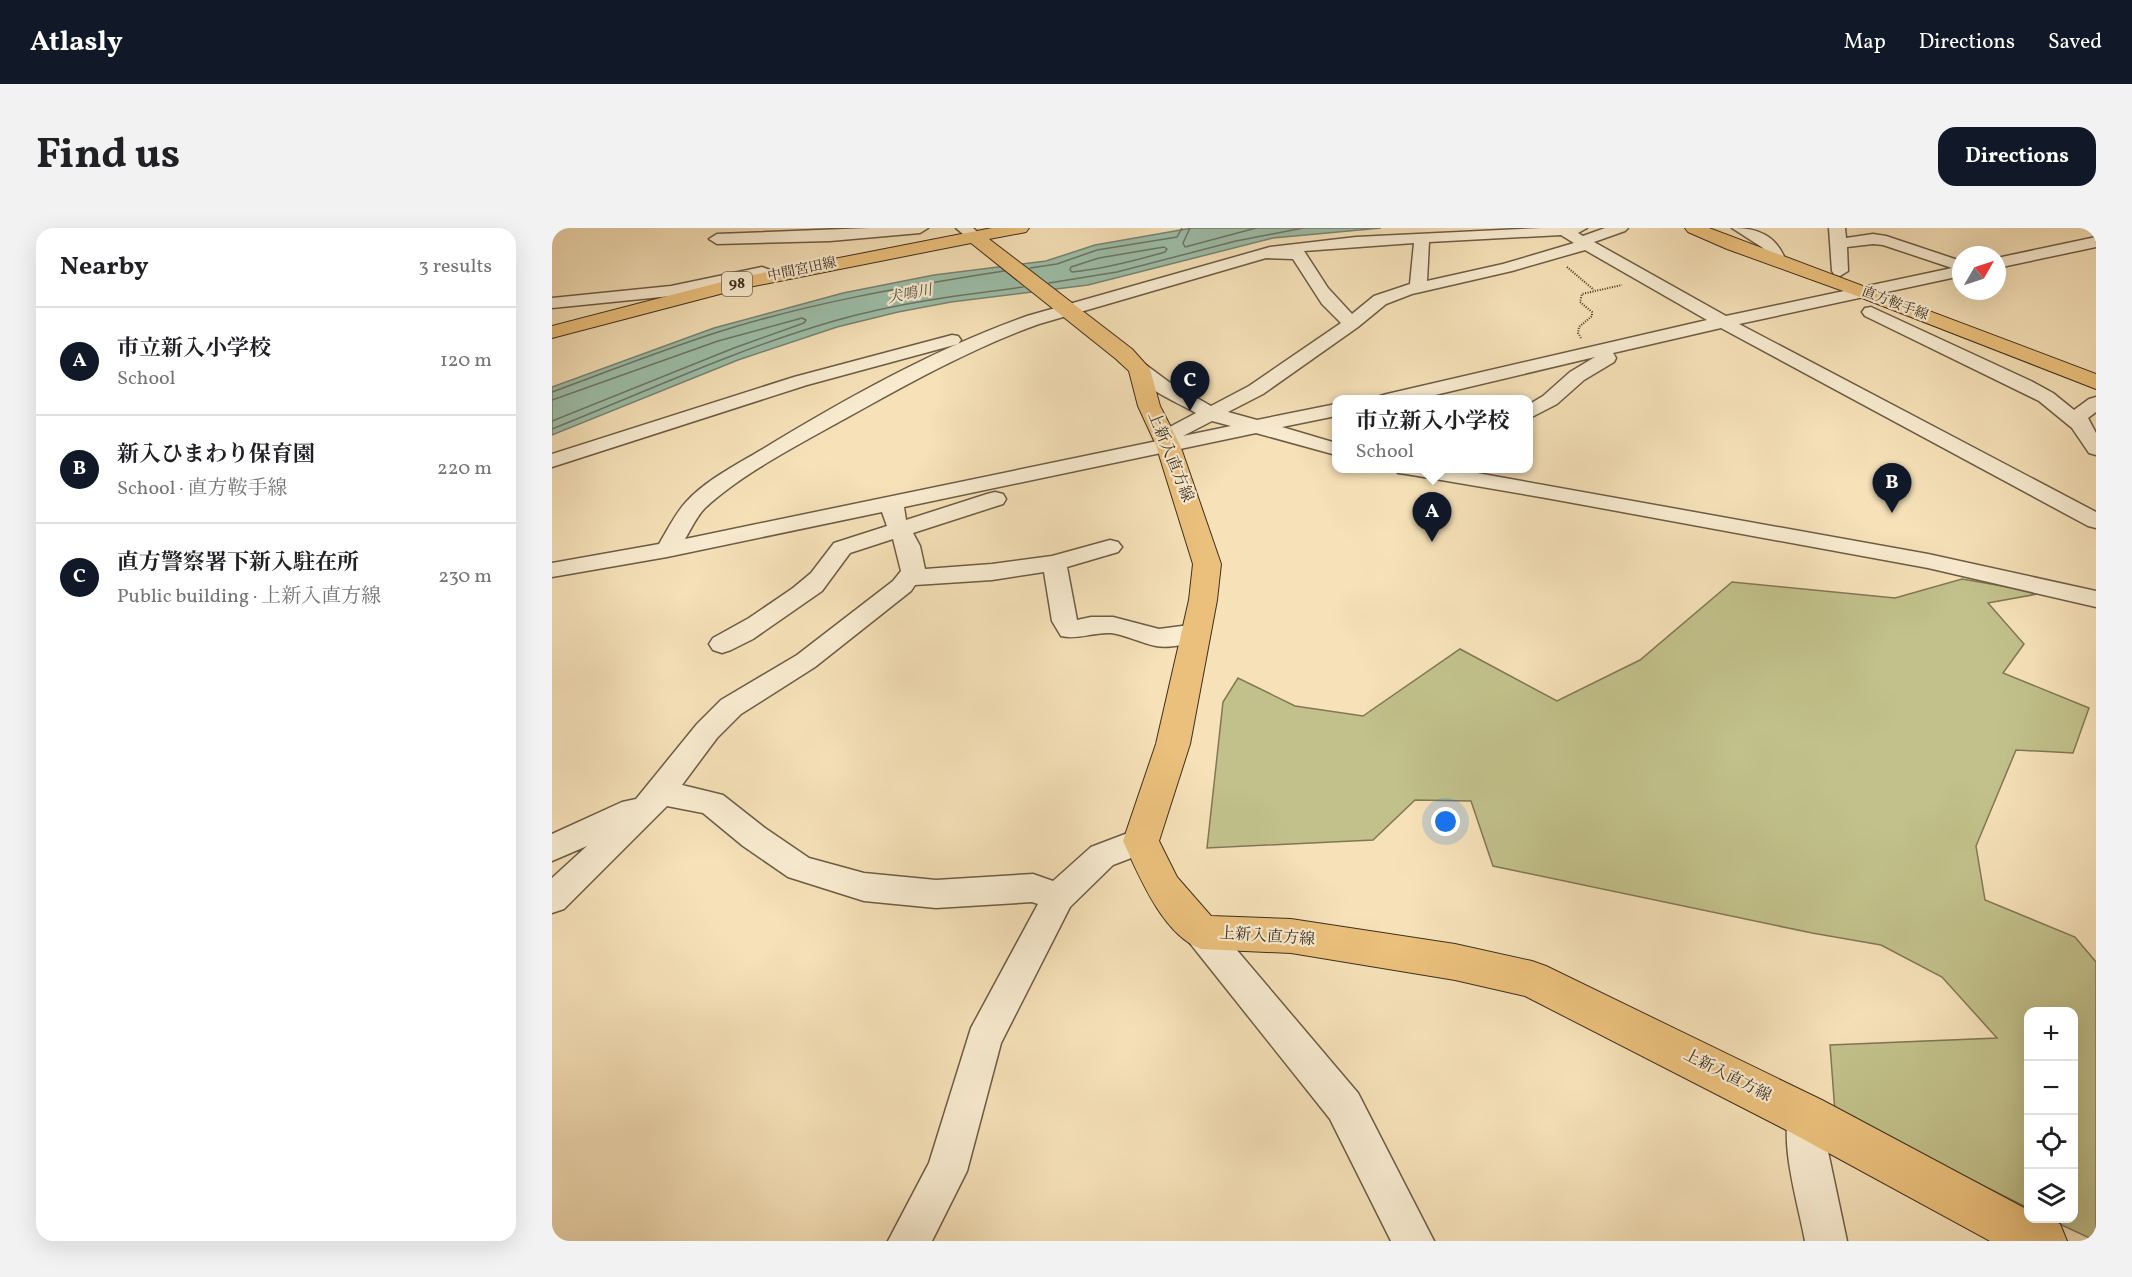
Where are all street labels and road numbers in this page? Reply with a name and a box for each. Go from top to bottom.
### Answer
street label: 中間宮田線 [766,253,838,287]
road number: 98 [722,272,752,296]
street label: 直方鞍手線 [1859,283,1931,325]
street label: 上新入直方線 [1142,408,1198,506]
street label: 上新入直方線 [1218,923,1316,951]
street label: 上新入直方線 [1679,1044,1775,1108]

